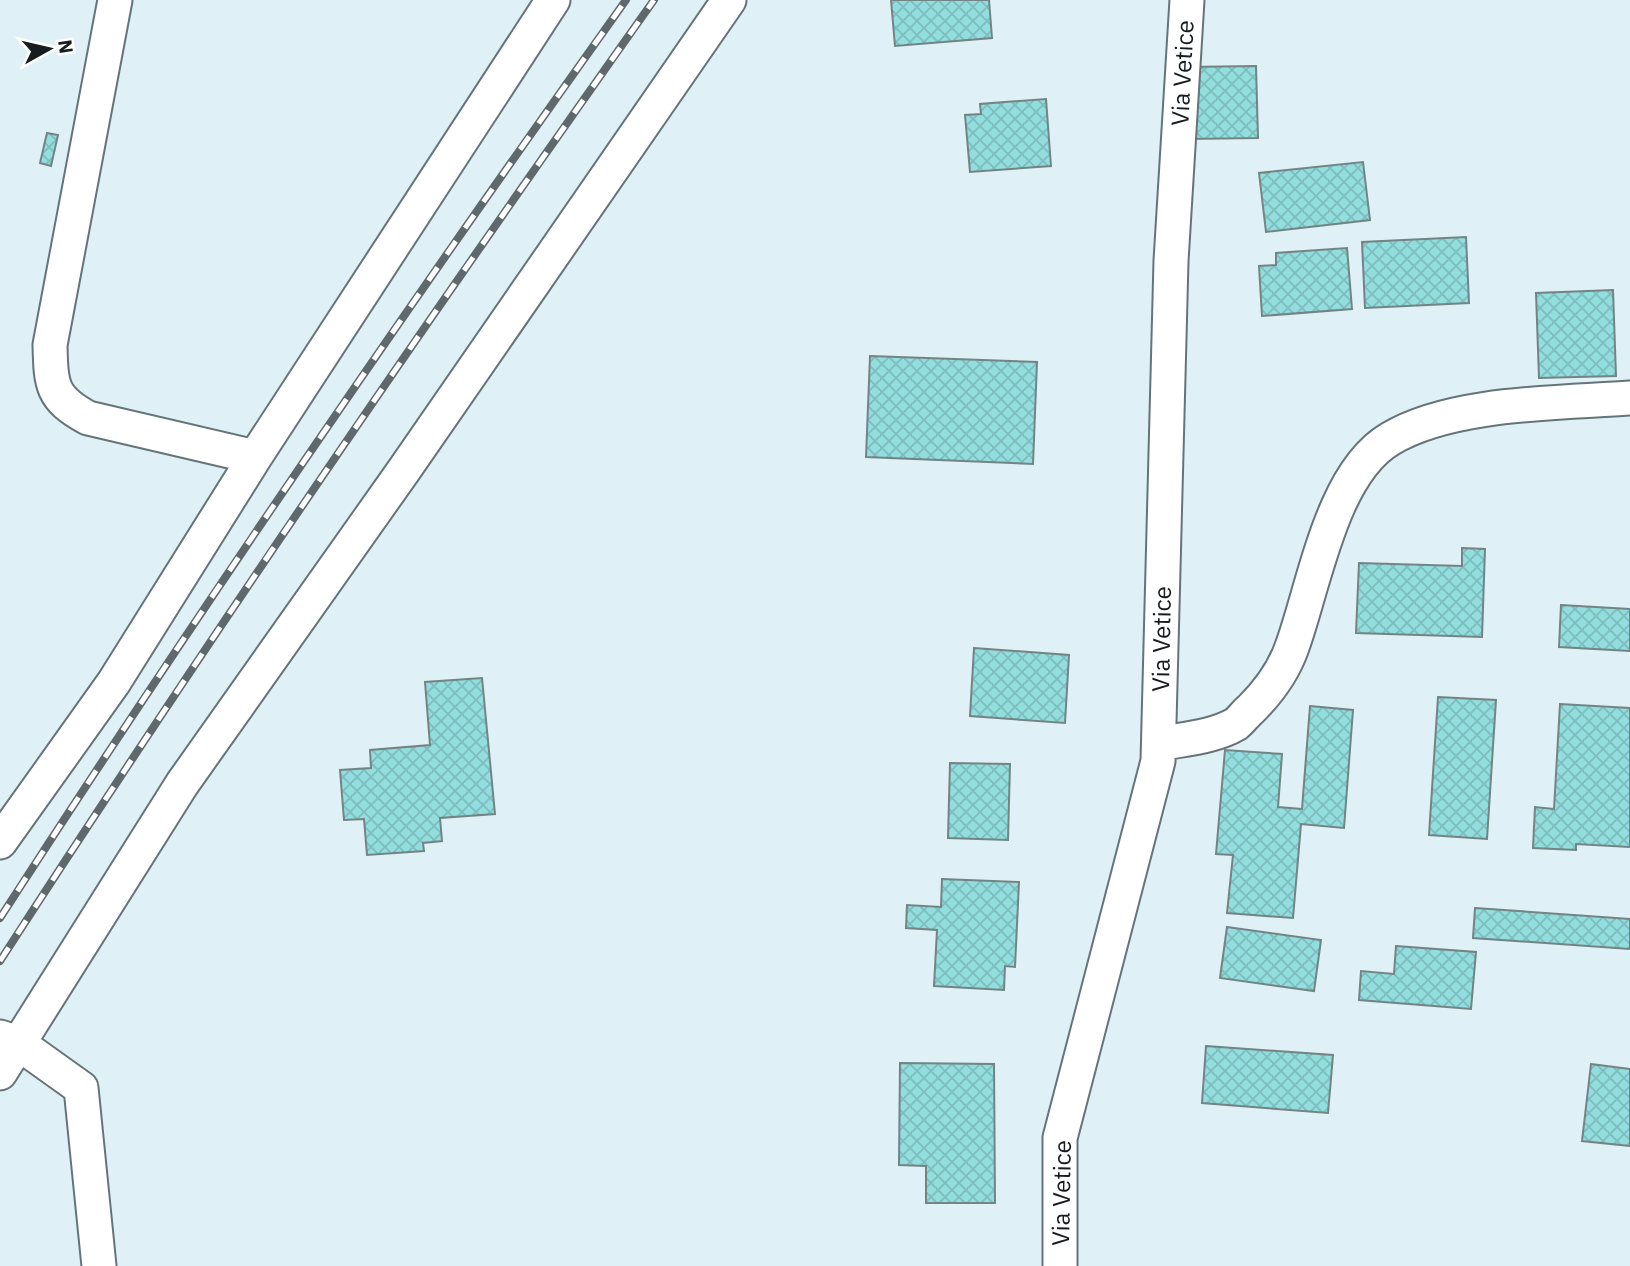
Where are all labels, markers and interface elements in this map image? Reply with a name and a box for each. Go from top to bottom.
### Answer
north arrow [14,14,84,84]
street label: Via Vetice [1163,19,1201,127]
text: N [53,38,79,55]
street label: Via Vetice [1144,586,1178,692]
street label: Via Vetice [1044,1140,1078,1246]

